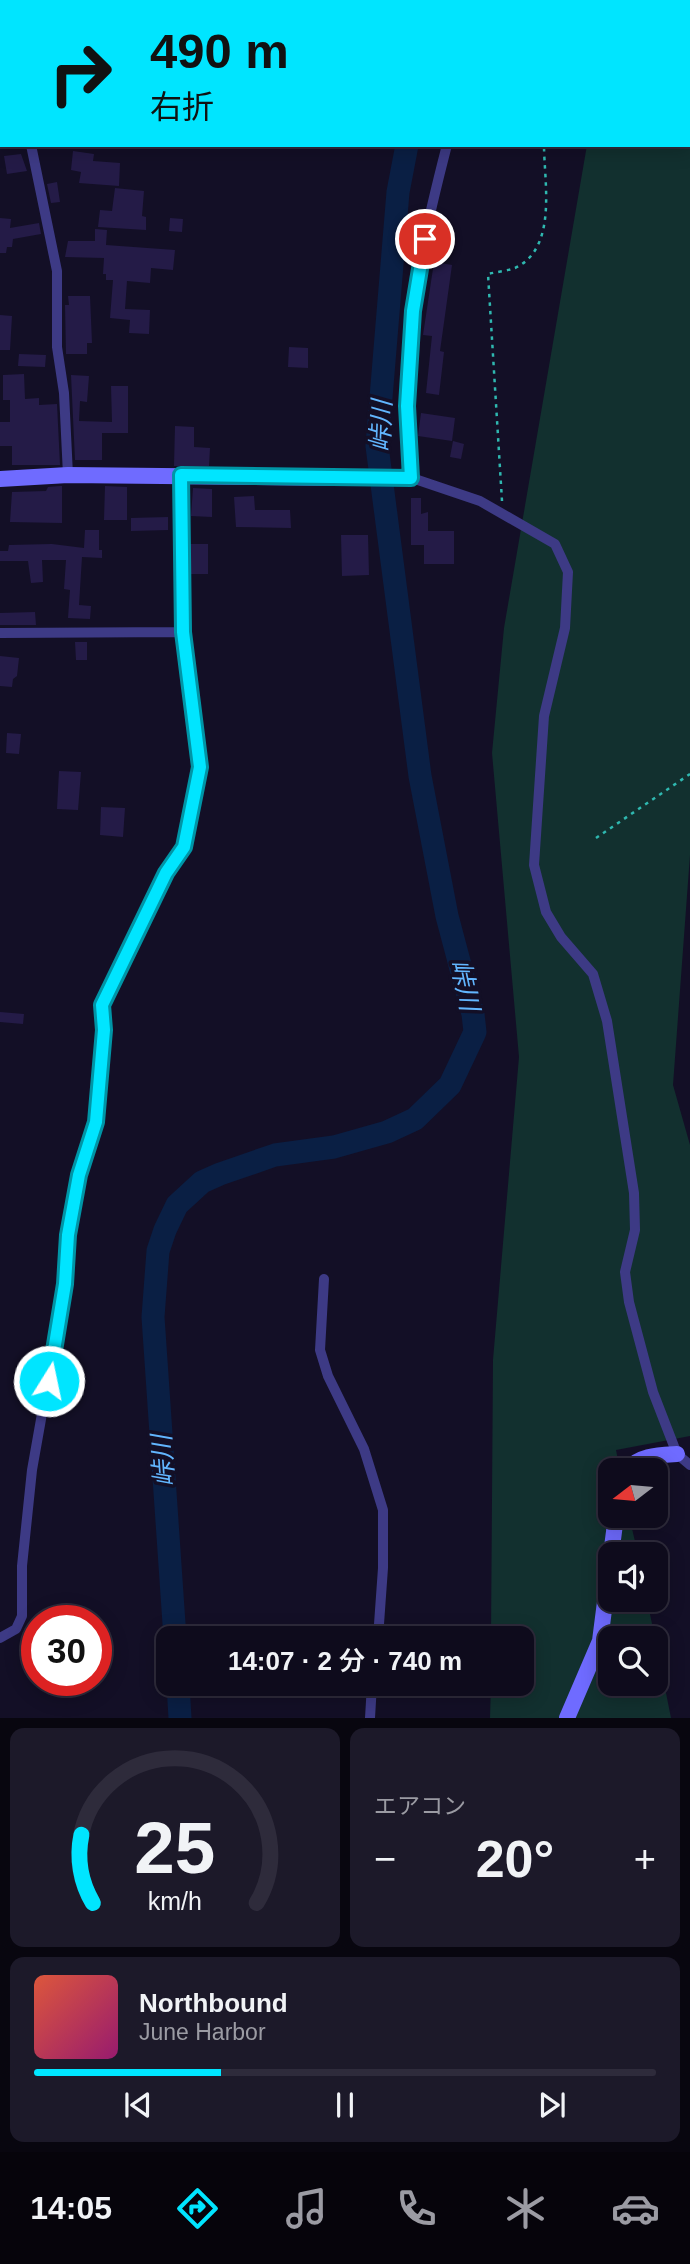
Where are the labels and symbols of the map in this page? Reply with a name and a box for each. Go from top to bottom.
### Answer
pin [395,209,455,269]
water label: 峠川 [365,397,397,453]
water label: 峠川 [445,956,486,1016]
position arrow [12,1344,86,1418]
water label: 峠川 [146,1431,180,1488]
north arrow [598,1458,668,1528]
speed limit sign: 30 [21,1605,112,1696]

